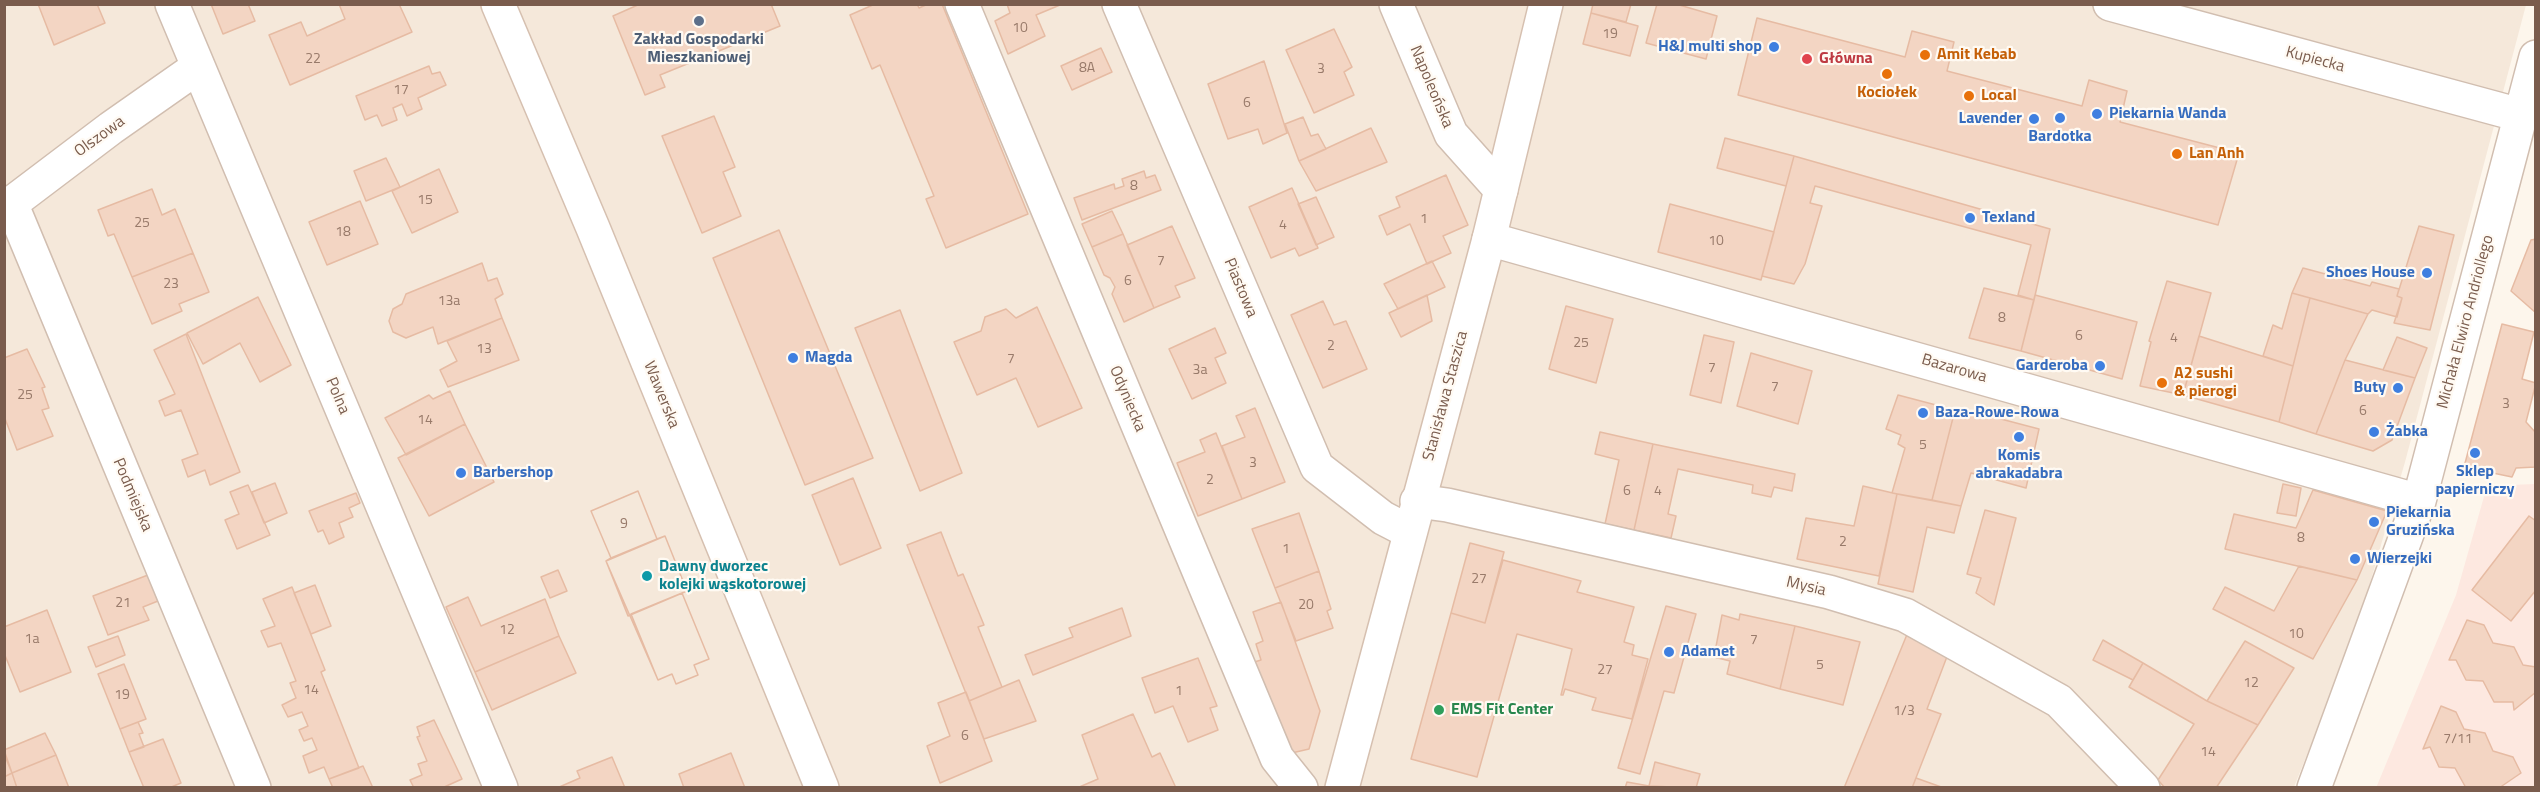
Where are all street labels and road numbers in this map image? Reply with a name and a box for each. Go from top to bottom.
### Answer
street label: Napoleońska [1405,43,1457,131]
street label: Kupiecka [2284,43,2346,77]
street label: Olszowa [71,112,129,162]
street label: Michała Elwiro Andriollego [2434,233,2498,411]
street label: Piastowa [1219,255,1261,321]
street label: Stanisława Staszica [1419,329,1473,463]
street label: Bazarowa [1919,351,1989,387]
street label: Wawerska [639,359,683,431]
street label: Odyniecka [1105,363,1149,435]
street label: Polna [321,375,353,417]
street label: Podmiejska [108,455,156,535]
street label: Mysia [1784,573,1828,601]

